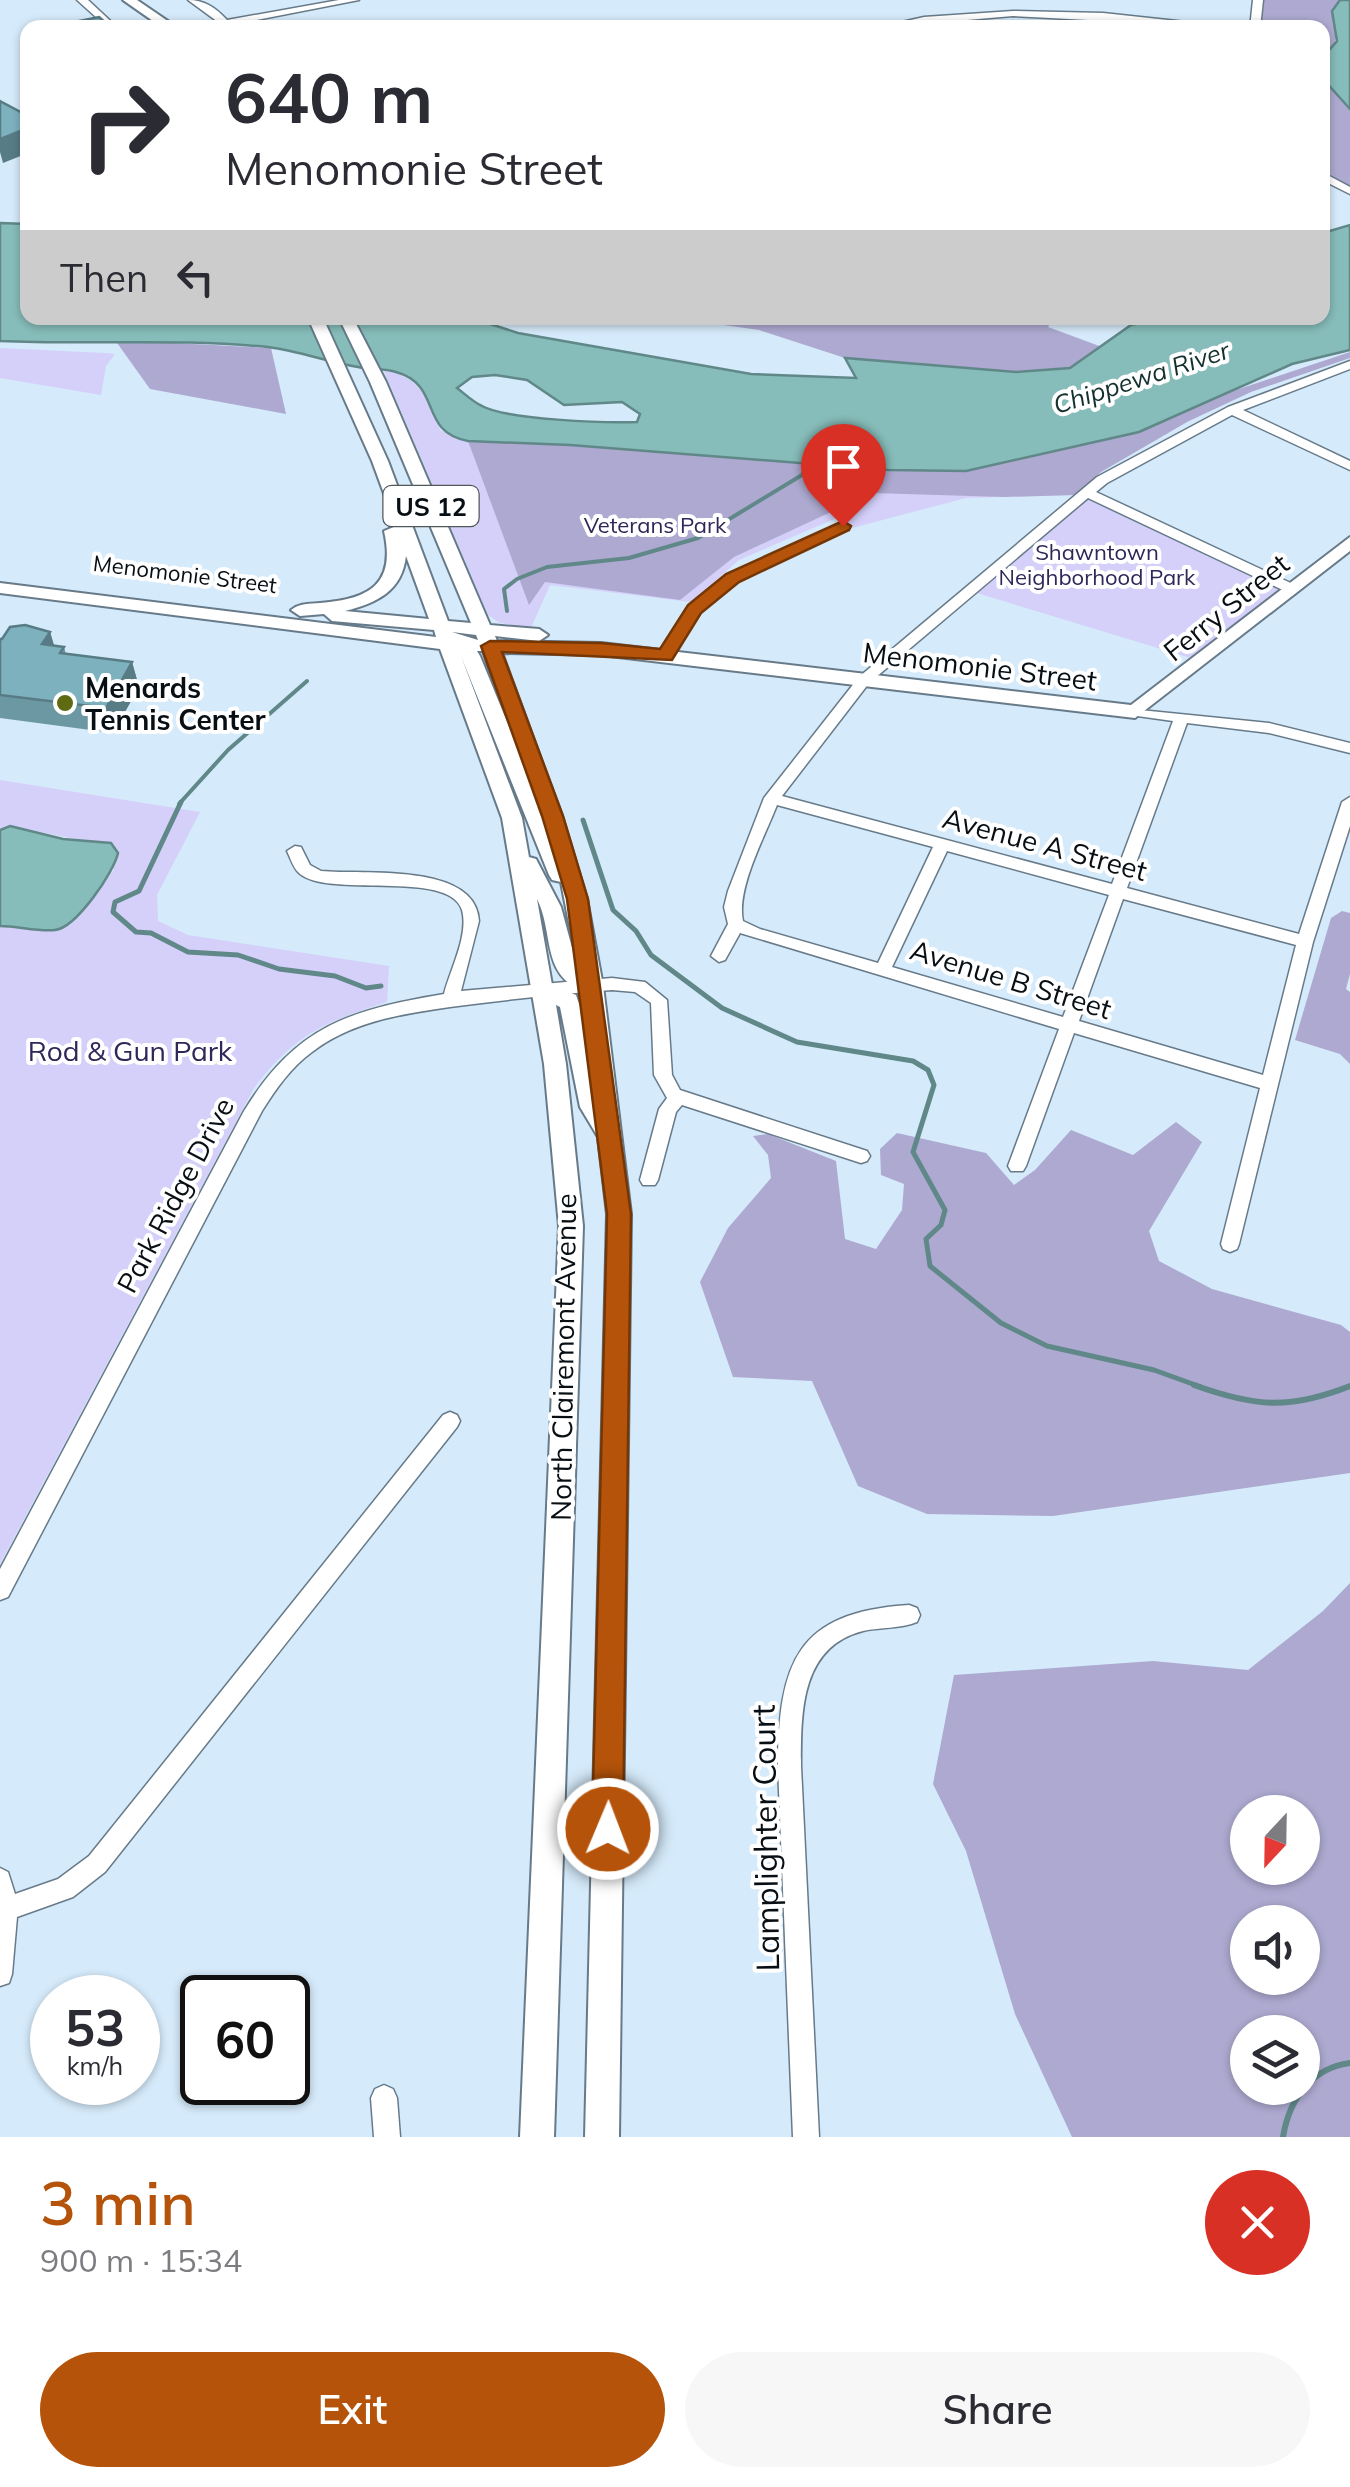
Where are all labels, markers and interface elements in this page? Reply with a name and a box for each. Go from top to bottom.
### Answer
text: 640 m [225,53,433,141]
icon: right [60,60,190,190]
text: Menomonie Street [225,140,603,196]
icon: left [168,250,223,305]
text: Then [60,254,148,302]
water label: Chippewa River [1049,334,1234,420]
pin [801,424,886,527]
icon: arrive [816,439,871,494]
road number: US 12 [384,486,478,526]
park label: Veterans Park [584,511,727,539]
park label: Shawntown Neighborhood Park [999,538,1196,591]
street label: Ferry Street [1156,546,1296,668]
street label: Menomonie Street [92,549,279,599]
street label: Menomonie Street [861,634,1099,698]
place label: Menards Tennis Center [85,670,266,737]
marker: Menards Tennis Center [54,692,76,714]
street label: Avenue A Street [939,800,1151,888]
street label: Avenue B Street [906,932,1116,1026]
park label: Rod & Gun Park [28,1033,233,1068]
street label: Park Ridge Drive [109,1091,241,1299]
street label: North Clairemont Avenue [543,1193,583,1521]
street label: Lamplighter Court [743,1704,787,1972]
position arrow [556,1777,660,1881]
north arrow [1230,1795,1320,1885]
map controls [1230,1795,1320,2105]
button: sound [1230,1905,1320,1995]
speed limit sign: 60 [180,1975,310,2105]
text: 53 [65,1996,125,2059]
button: layers [1230,2015,1320,2105]
text: km/h [67,2050,123,2081]
text: 3 min [40,2165,196,2240]
button: close [1205,2170,1310,2275]
text: 900 m · 15:34 [40,2240,242,2280]
button: Exit [40,2352,665,2467]
button: Share [685,2352,1310,2467]

